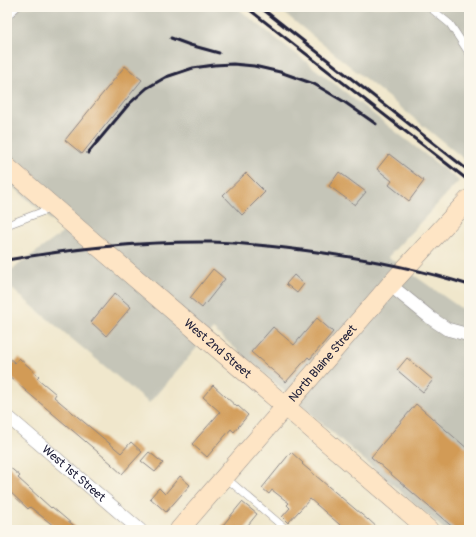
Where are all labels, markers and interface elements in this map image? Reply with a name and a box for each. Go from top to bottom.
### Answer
street label: West 2nd Street [181,316,254,381]
street label: North Blaine Street [285,321,360,405]
street label: West 1st Street [39,442,109,505]

